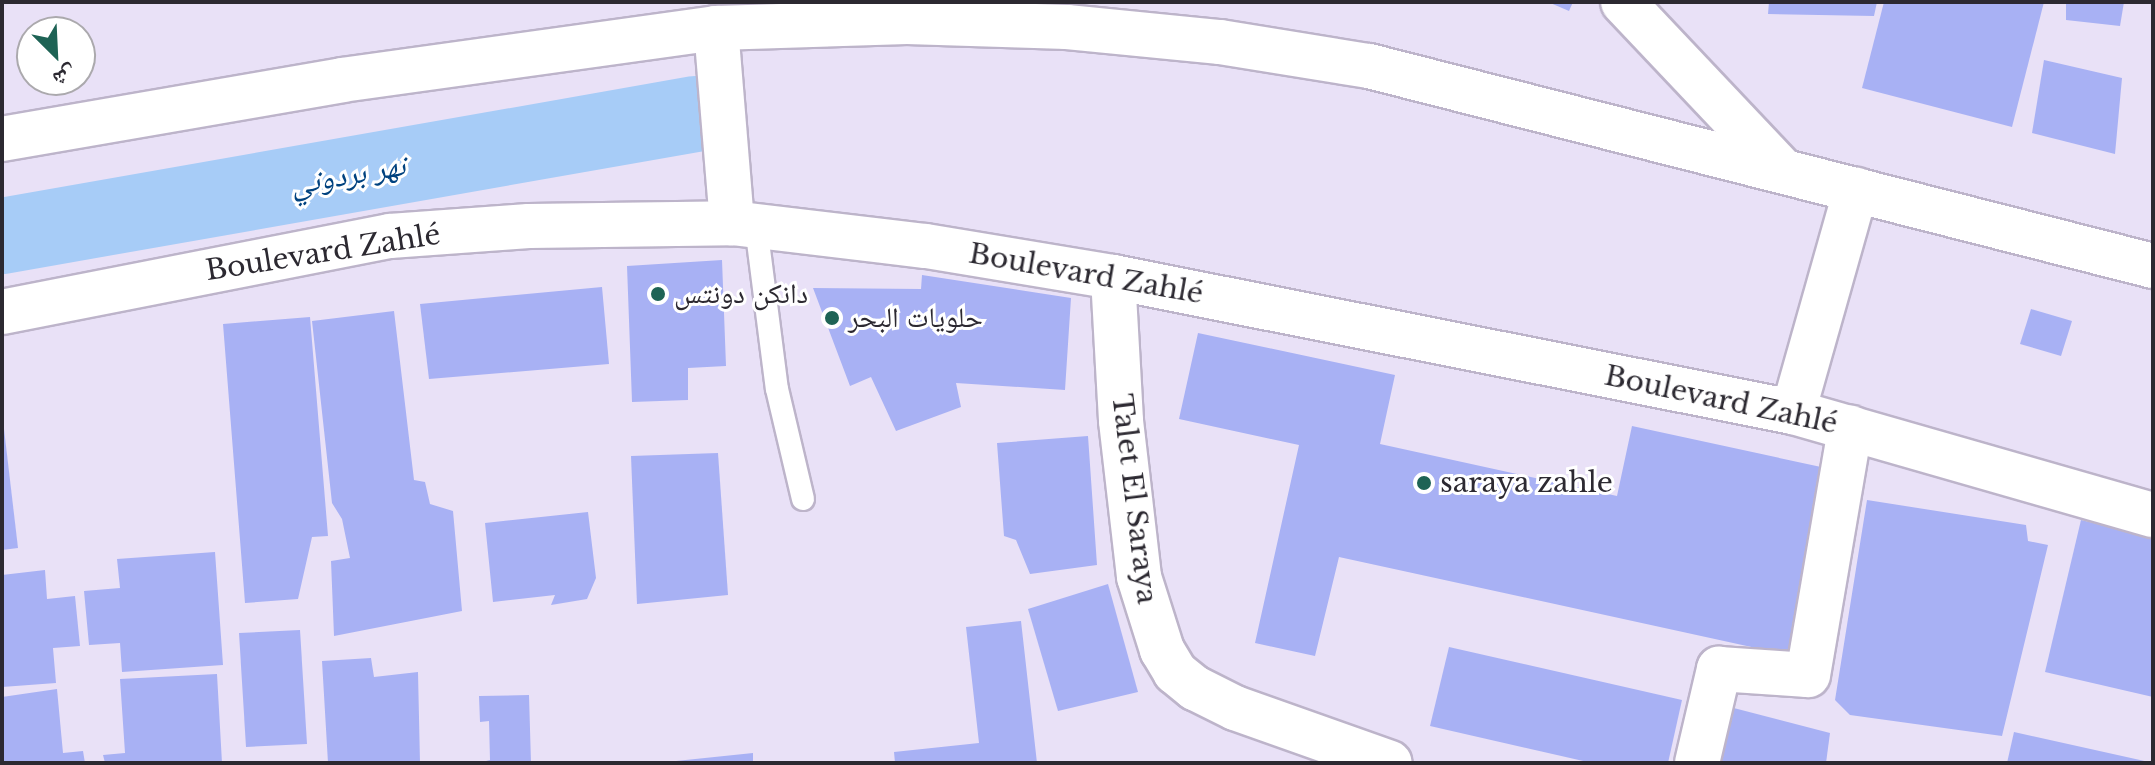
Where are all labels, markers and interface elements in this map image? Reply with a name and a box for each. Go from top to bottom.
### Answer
north arrow [16,16,96,96]
text: ش [49,59,81,94]
water label: نهر بردوني [288,147,408,203]
street label: Boulevard Zahlé [203,218,443,288]
street label: Boulevard Zahlé [966,237,1206,311]
place label: دانكن دونتس [674,277,808,311]
marker: دانكن دونتس [649,285,667,303]
place label: حلويات البحر [848,301,983,335]
marker: حلويات البحر [823,309,841,327]
street label: Boulevard Zahlé [1602,359,1840,441]
street label: Talet El Saraya [1104,392,1164,606]
place label: saraya zahle [1440,466,1613,500]
marker: saraya zahle [1415,474,1433,492]

